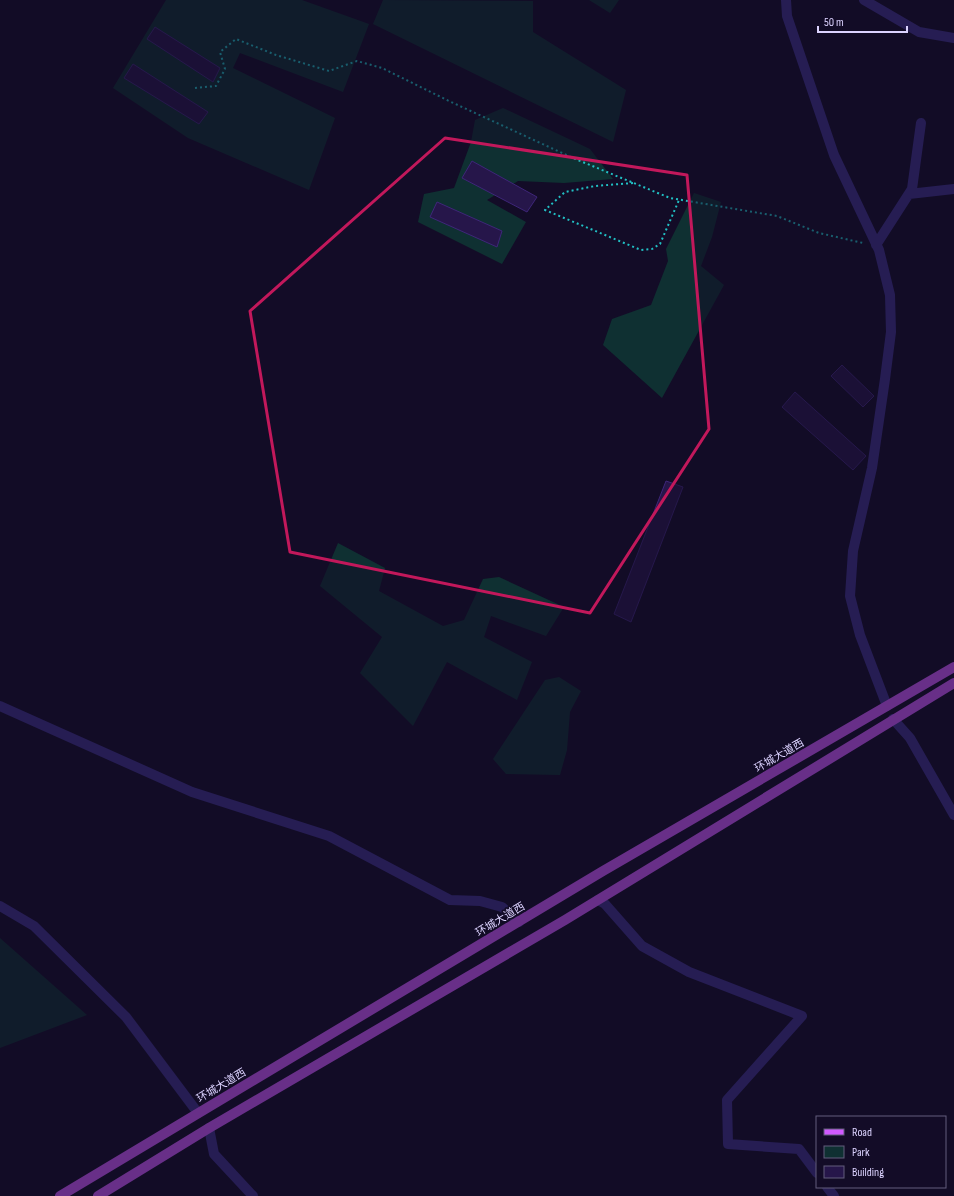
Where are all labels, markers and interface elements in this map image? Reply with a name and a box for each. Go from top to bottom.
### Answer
scale bar [818,8,907,34]
text: 50 m [824,15,844,30]
street label: 环城大道西 [752,736,806,775]
street label: 环城大道西 [473,900,527,939]
street label: 环城大道西 [194,1066,248,1105]
legend [816,1116,946,1188]
text: Road [852,1125,872,1140]
text: Park [852,1145,870,1160]
text: Building [852,1165,884,1180]

